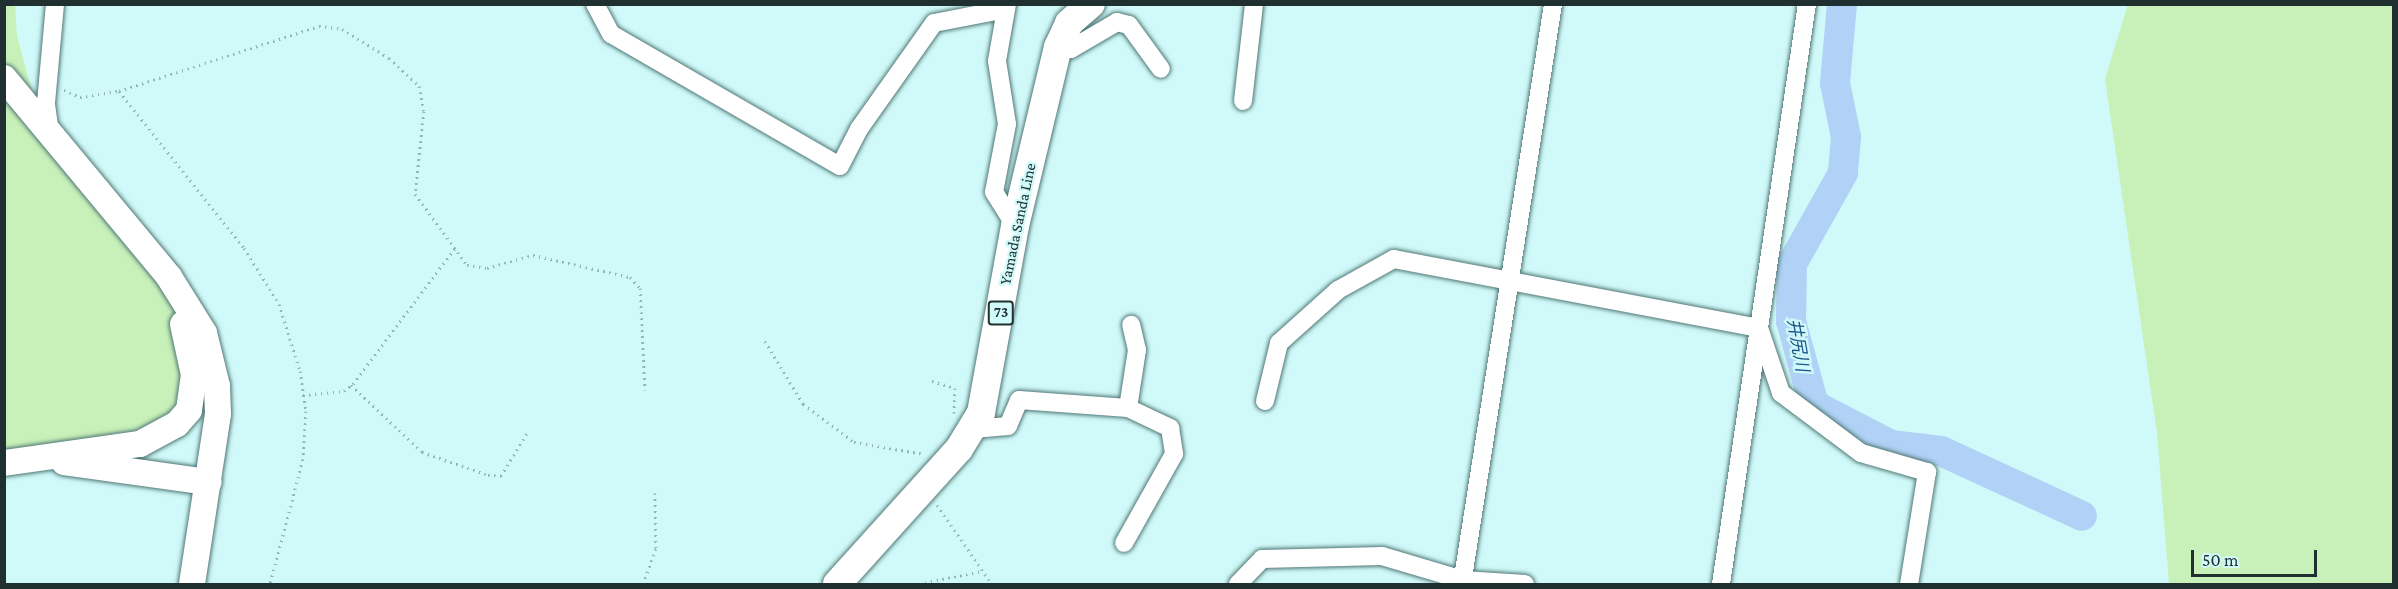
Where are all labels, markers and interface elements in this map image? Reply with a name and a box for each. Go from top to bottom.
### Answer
street label: Yamada Sanda Line [996,161,1040,287]
road number: 73 [988,301,1014,325]
water label: 井尻川 [1783,317,1813,373]
scale bar [2194,538,2320,576]
text: 50 m [2202,550,2239,570]

